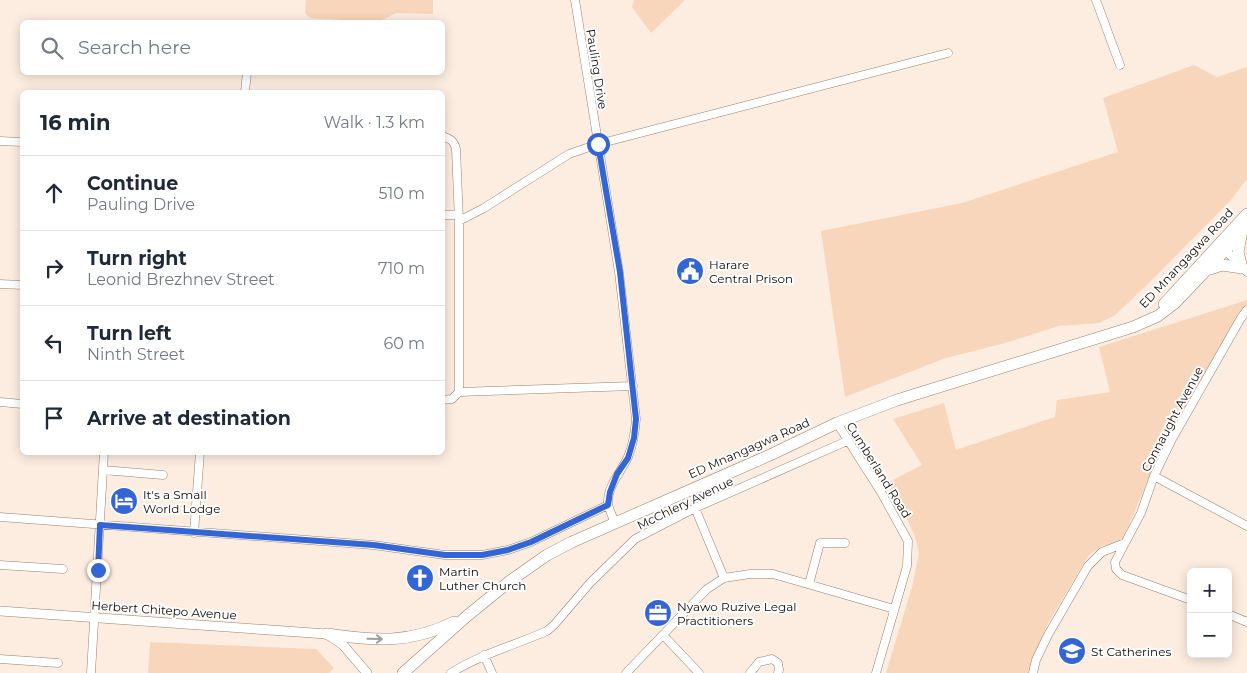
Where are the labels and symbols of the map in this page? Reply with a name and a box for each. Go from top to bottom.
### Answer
street label: Pauling Drive [583,28,611,110]
route start [587,133,610,156]
street label: ED Mnangagwa Road [1136,205,1236,311]
public building icon: Harare Central Prison [675,256,705,286]
place label: Harare Central Prison [709,257,793,286]
street label: Connaught Avenue [1138,364,1206,474]
street label: ED Mnangagwa Road [686,414,812,482]
street label: Cumberland Road [843,419,915,521]
street label: McChlery Avenue [635,473,735,533]
hotel icon: It's a Small World Lodge [109,486,139,516]
place label: It's a Small World Lodge [143,487,221,516]
route end [87,559,110,582]
church icon: Martin Luther Church [405,563,435,593]
place label: Martin Luther Church [439,564,526,593]
street label: Herbert Chitepo Avenue [91,597,237,623]
office icon: Nyawo Ruzive Legal Practitioners [643,598,673,628]
place label: Nyawo Ruzive Legal Practitioners [677,599,797,628]
one-way arrow [367,634,383,644]
school or university icon: St Catherines [1057,636,1087,666]
place label: St Catherines [1091,644,1171,659]

